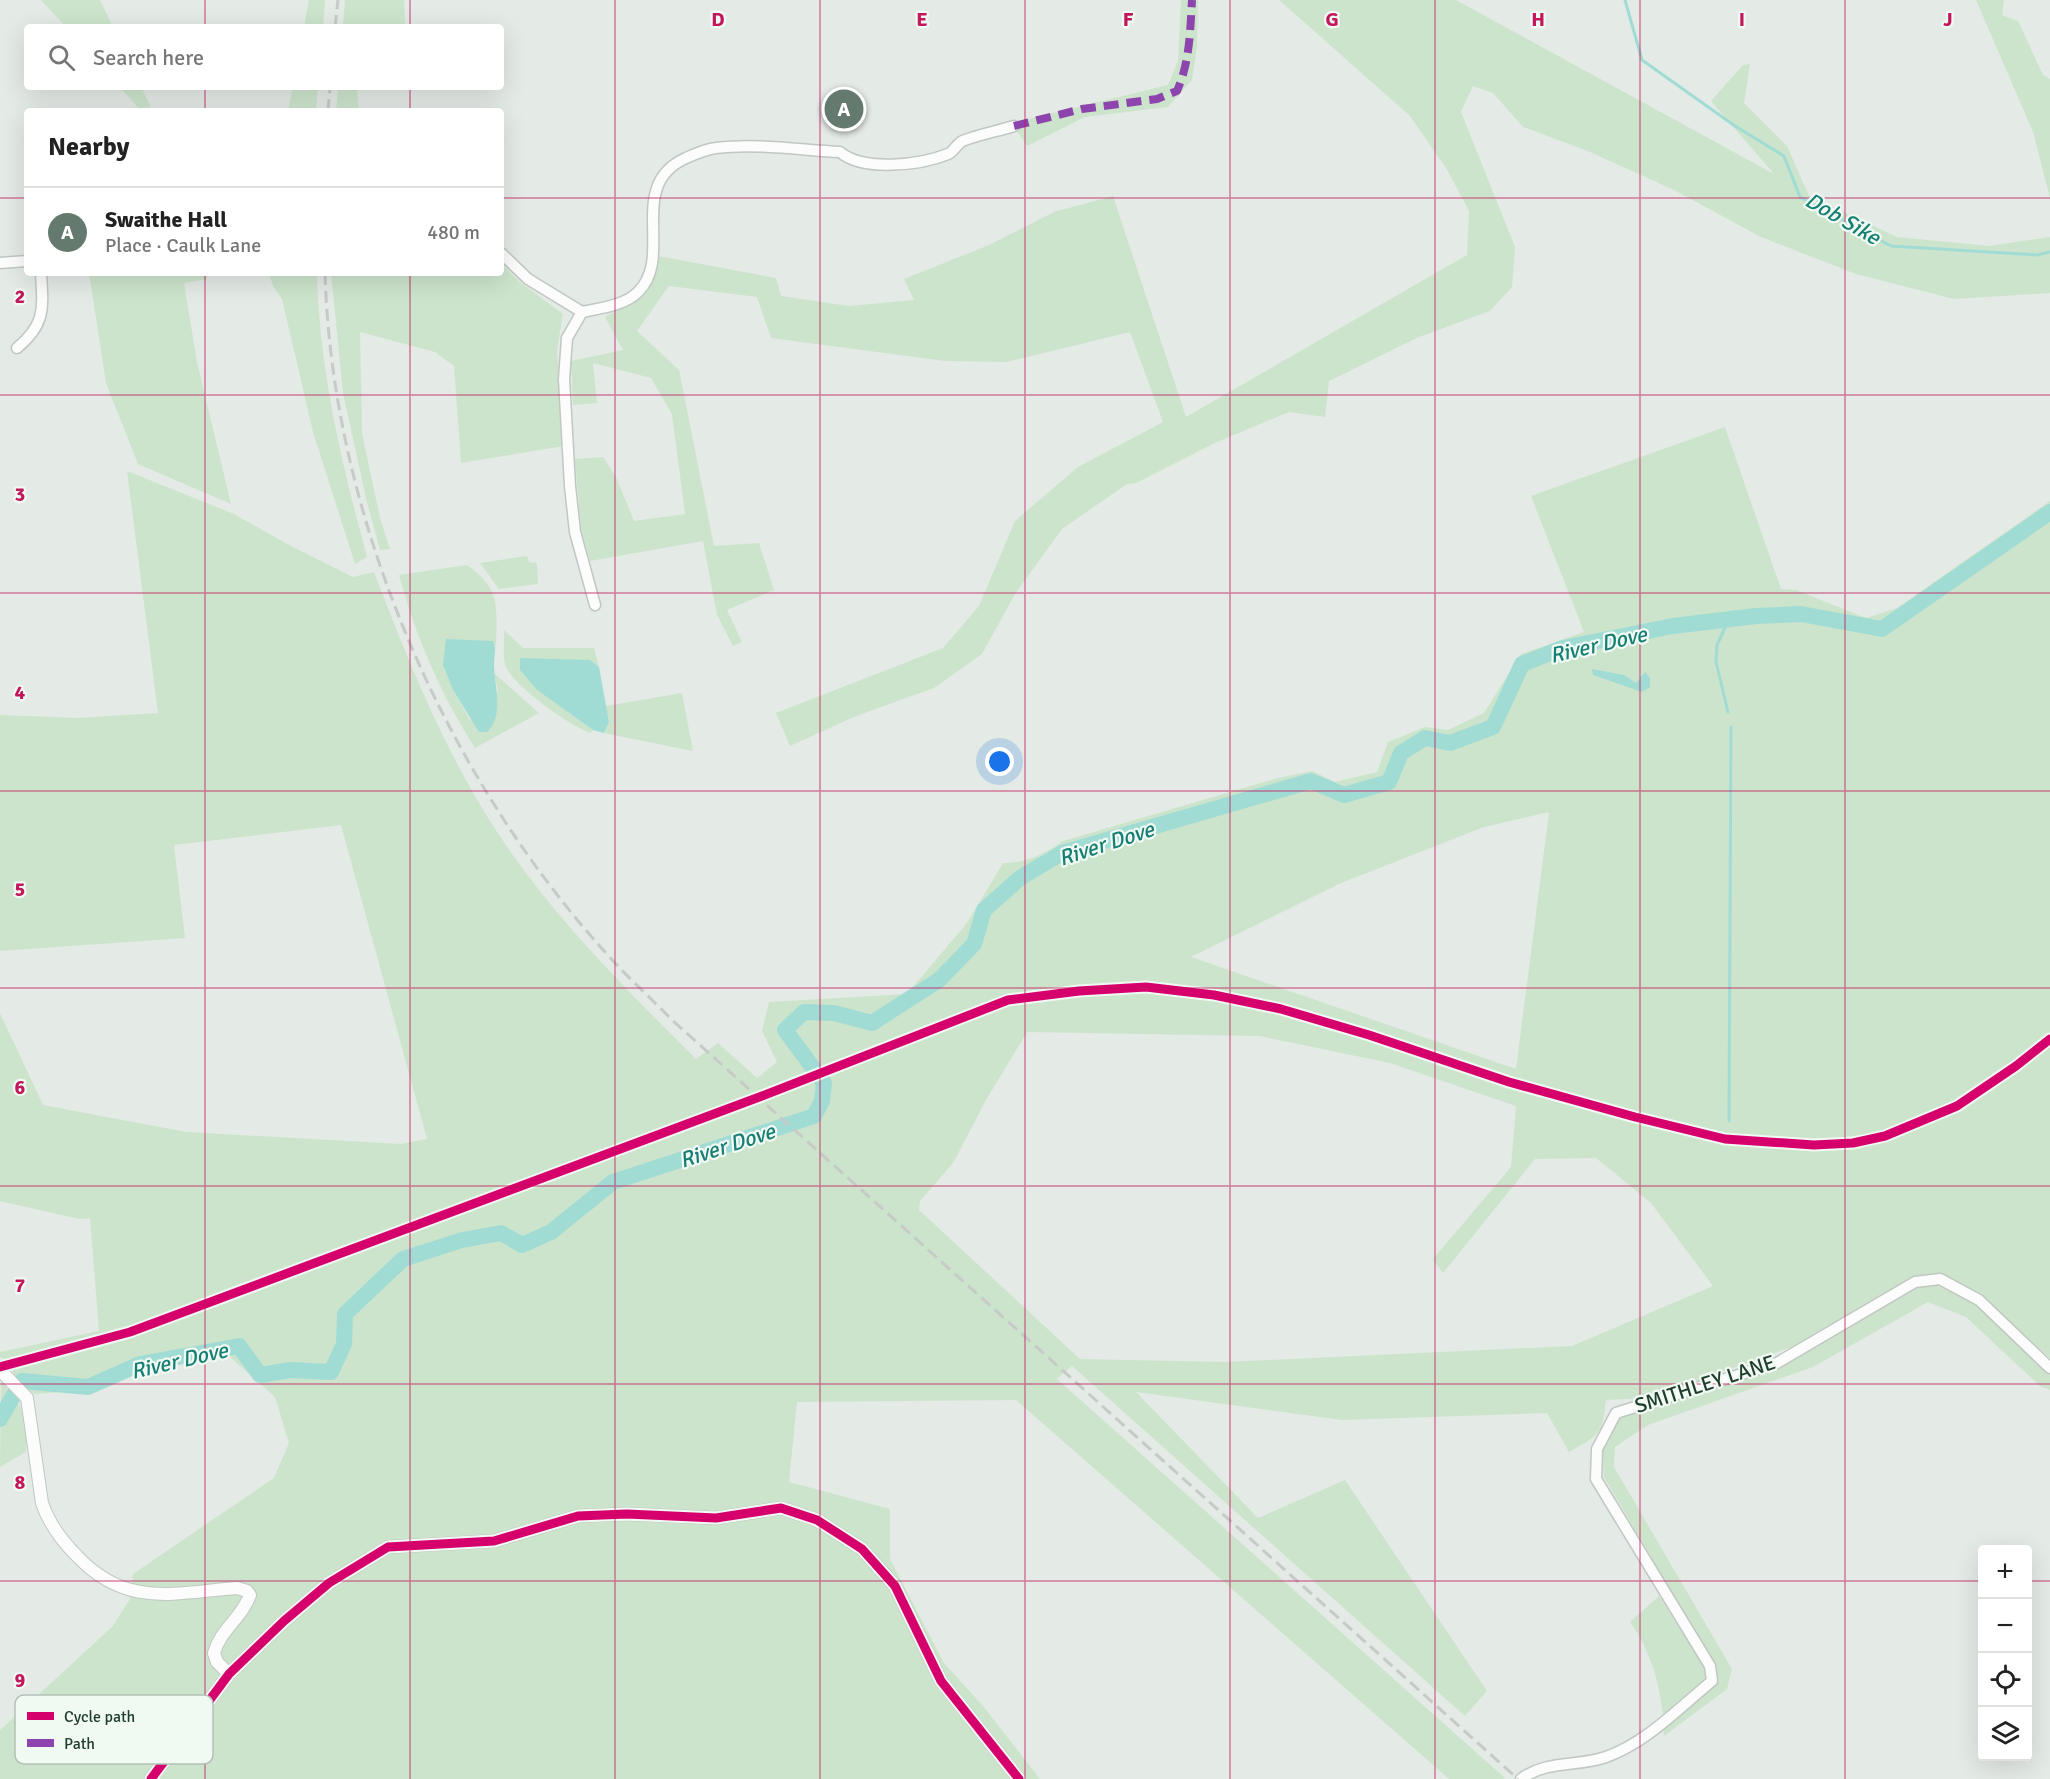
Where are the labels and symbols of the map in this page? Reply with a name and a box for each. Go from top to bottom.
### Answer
text: D [711,7,725,32]
text: E [916,7,928,32]
text: F [1123,7,1134,32]
text: G [1325,7,1339,32]
text: H [1531,7,1545,32]
text: I [1739,7,1745,32]
text: J [1943,7,1953,32]
pin: A [824,86,864,132]
water label: Dob Sike [1801,186,1886,251]
text: 2 [15,284,25,309]
text: 3 [15,482,25,507]
water label: River Dove [1547,620,1650,669]
text: 4 [15,680,26,705]
your location [985,747,1014,776]
water label: River Dove [1055,815,1158,872]
text: 5 [15,877,25,902]
text: 6 [15,1075,26,1100]
water label: River Dove [676,1117,779,1174]
text: 7 [15,1273,26,1298]
water label: River Dove [128,1336,231,1385]
street label: SMITHLEY LANE [1631,1349,1779,1419]
text: 8 [15,1470,26,1495]
text: 9 [15,1668,26,1693]
legend [15,1695,213,1764]
text: Cycle path [64,1707,135,1727]
text: Path [64,1734,95,1754]

